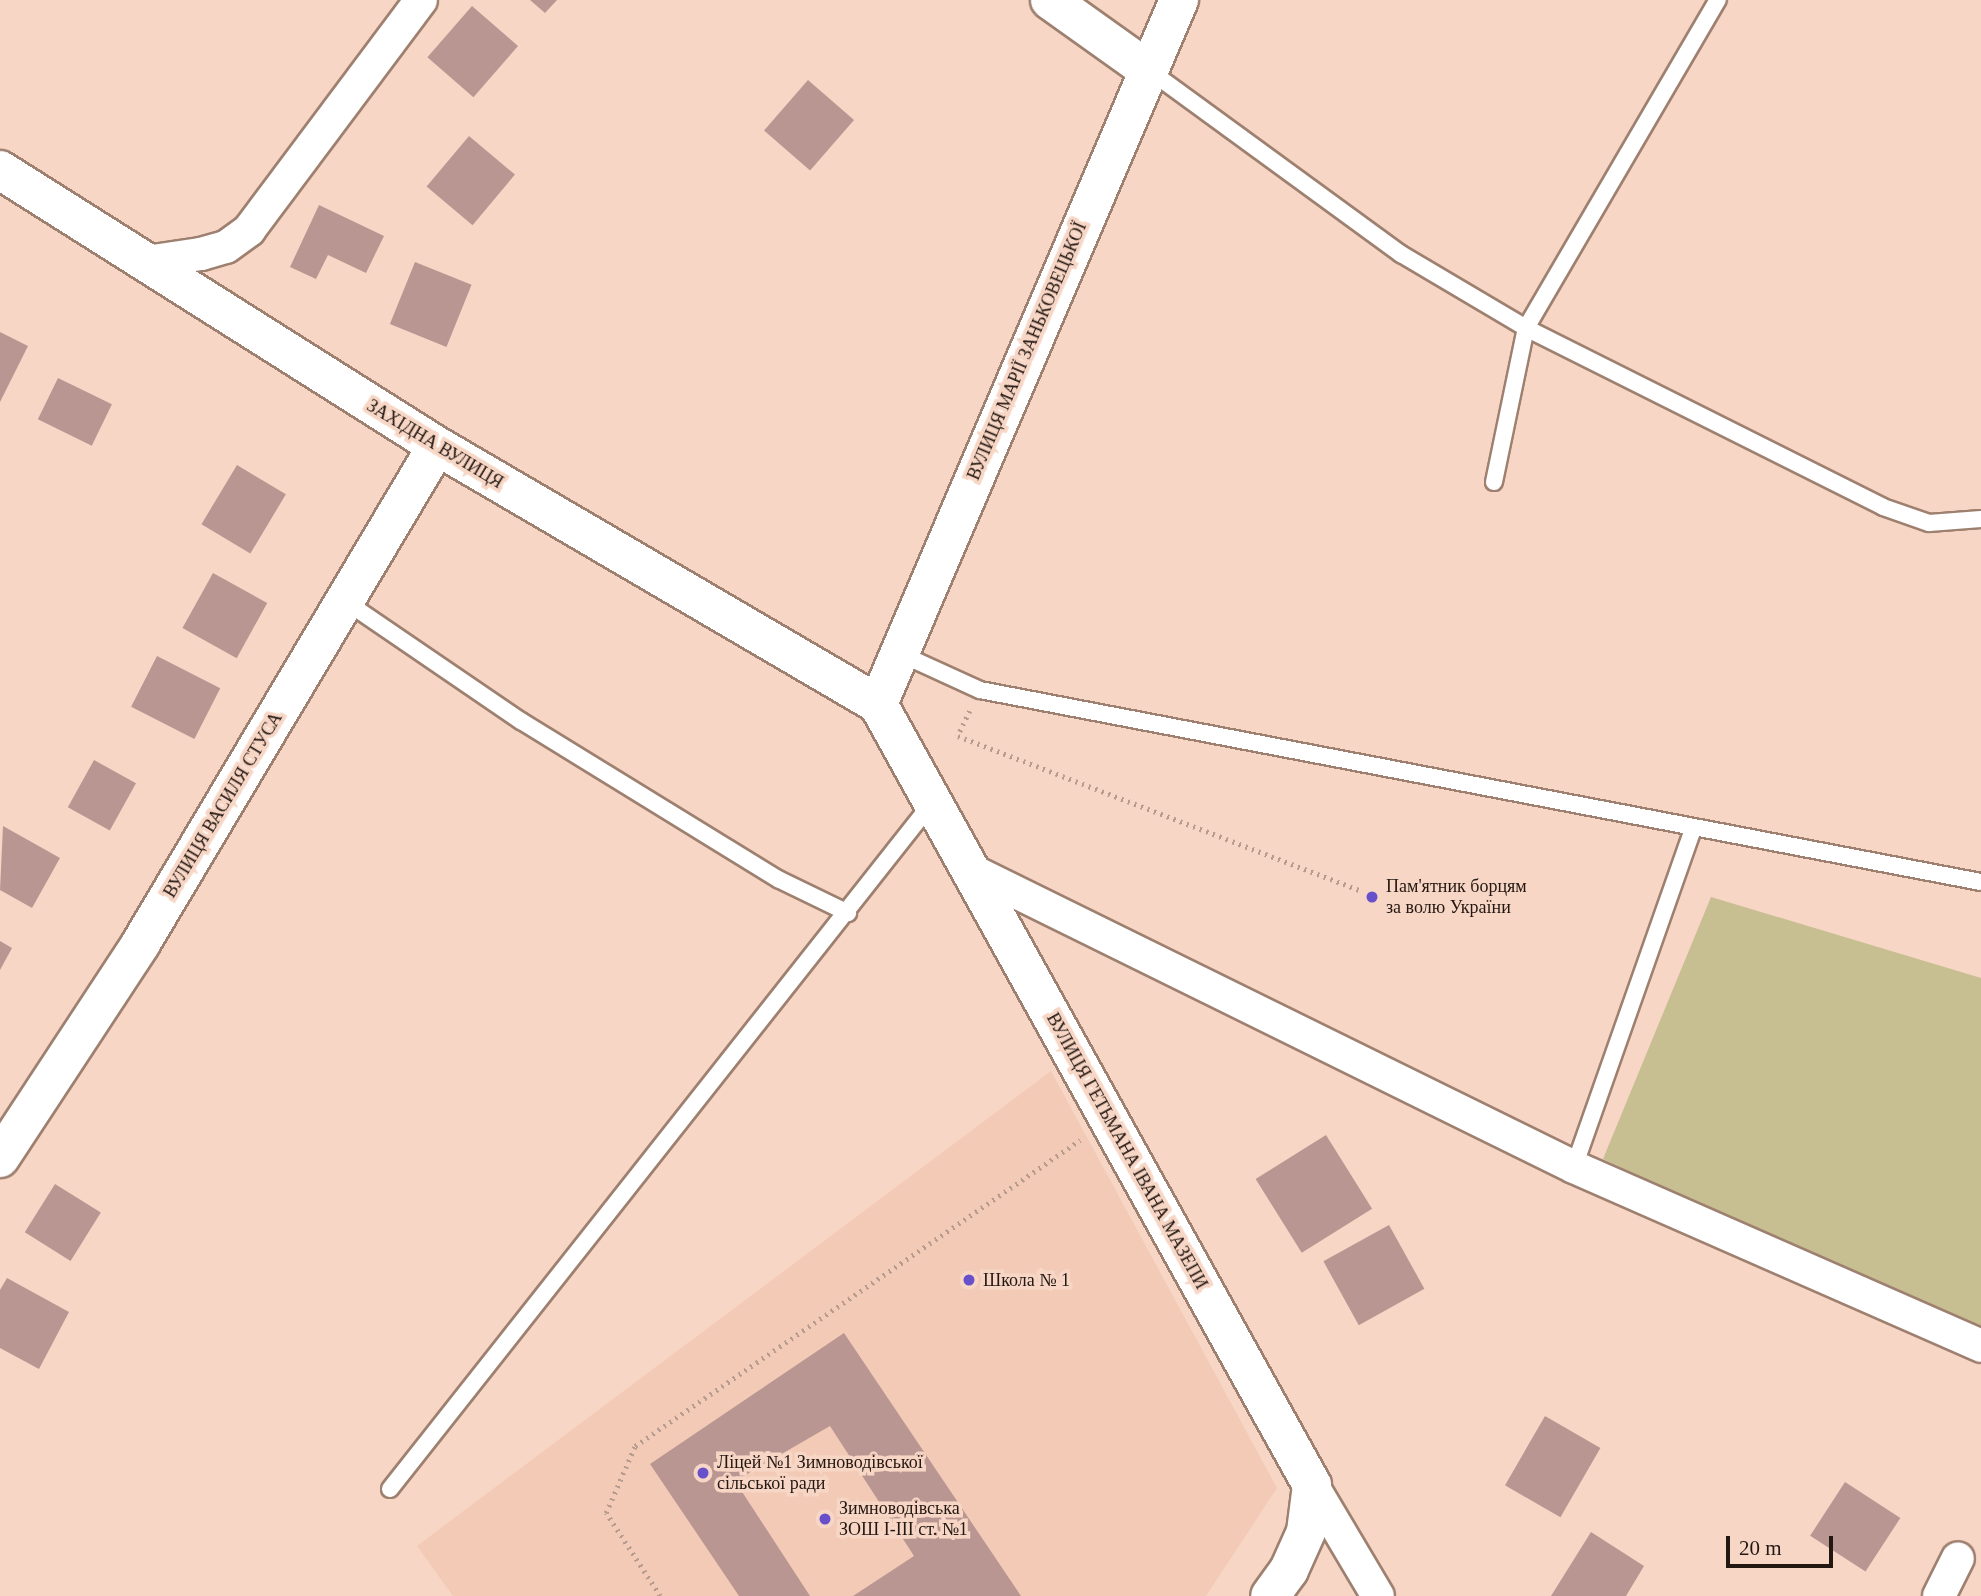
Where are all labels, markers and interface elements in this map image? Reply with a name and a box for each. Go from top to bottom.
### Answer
street label: ВУЛИЦЯ МАРІЇ ЗАНЬКОВЕЦЬКОЇ [963,219,1091,483]
street label: ЗАХІДНА ВУЛИЦЯ [363,395,507,493]
street label: ВУЛИЦЯ ВАСИЛЯ СТУСА [159,708,287,902]
place label: Пам'ятник борцям за волю України [1386,876,1527,918]
marker: Пам'ятник борцям за волю України [1364,889,1380,905]
street label: ВУЛИЦЯ ГЕТЬМАНА ІВАНА МАЗЕПИ [1042,1009,1212,1293]
place label: Школа № 1 [983,1269,1070,1291]
marker: Школа № 1 [961,1272,977,1288]
place label: Ліцей №1 Зимноводівської сільської ради [717,1452,923,1494]
marker: Ліцей №1 Зимноводівської сільської ради [695,1465,711,1481]
place label: Зимноводівська ЗОШ І-ІІІ ст. №1 [839,1498,968,1540]
marker: Зимноводівська ЗОШ І-ІІІ ст. №1 [817,1511,833,1527]
scale bar [1729,1522,1836,1566]
text: 20 m [1739,1536,1782,1560]

